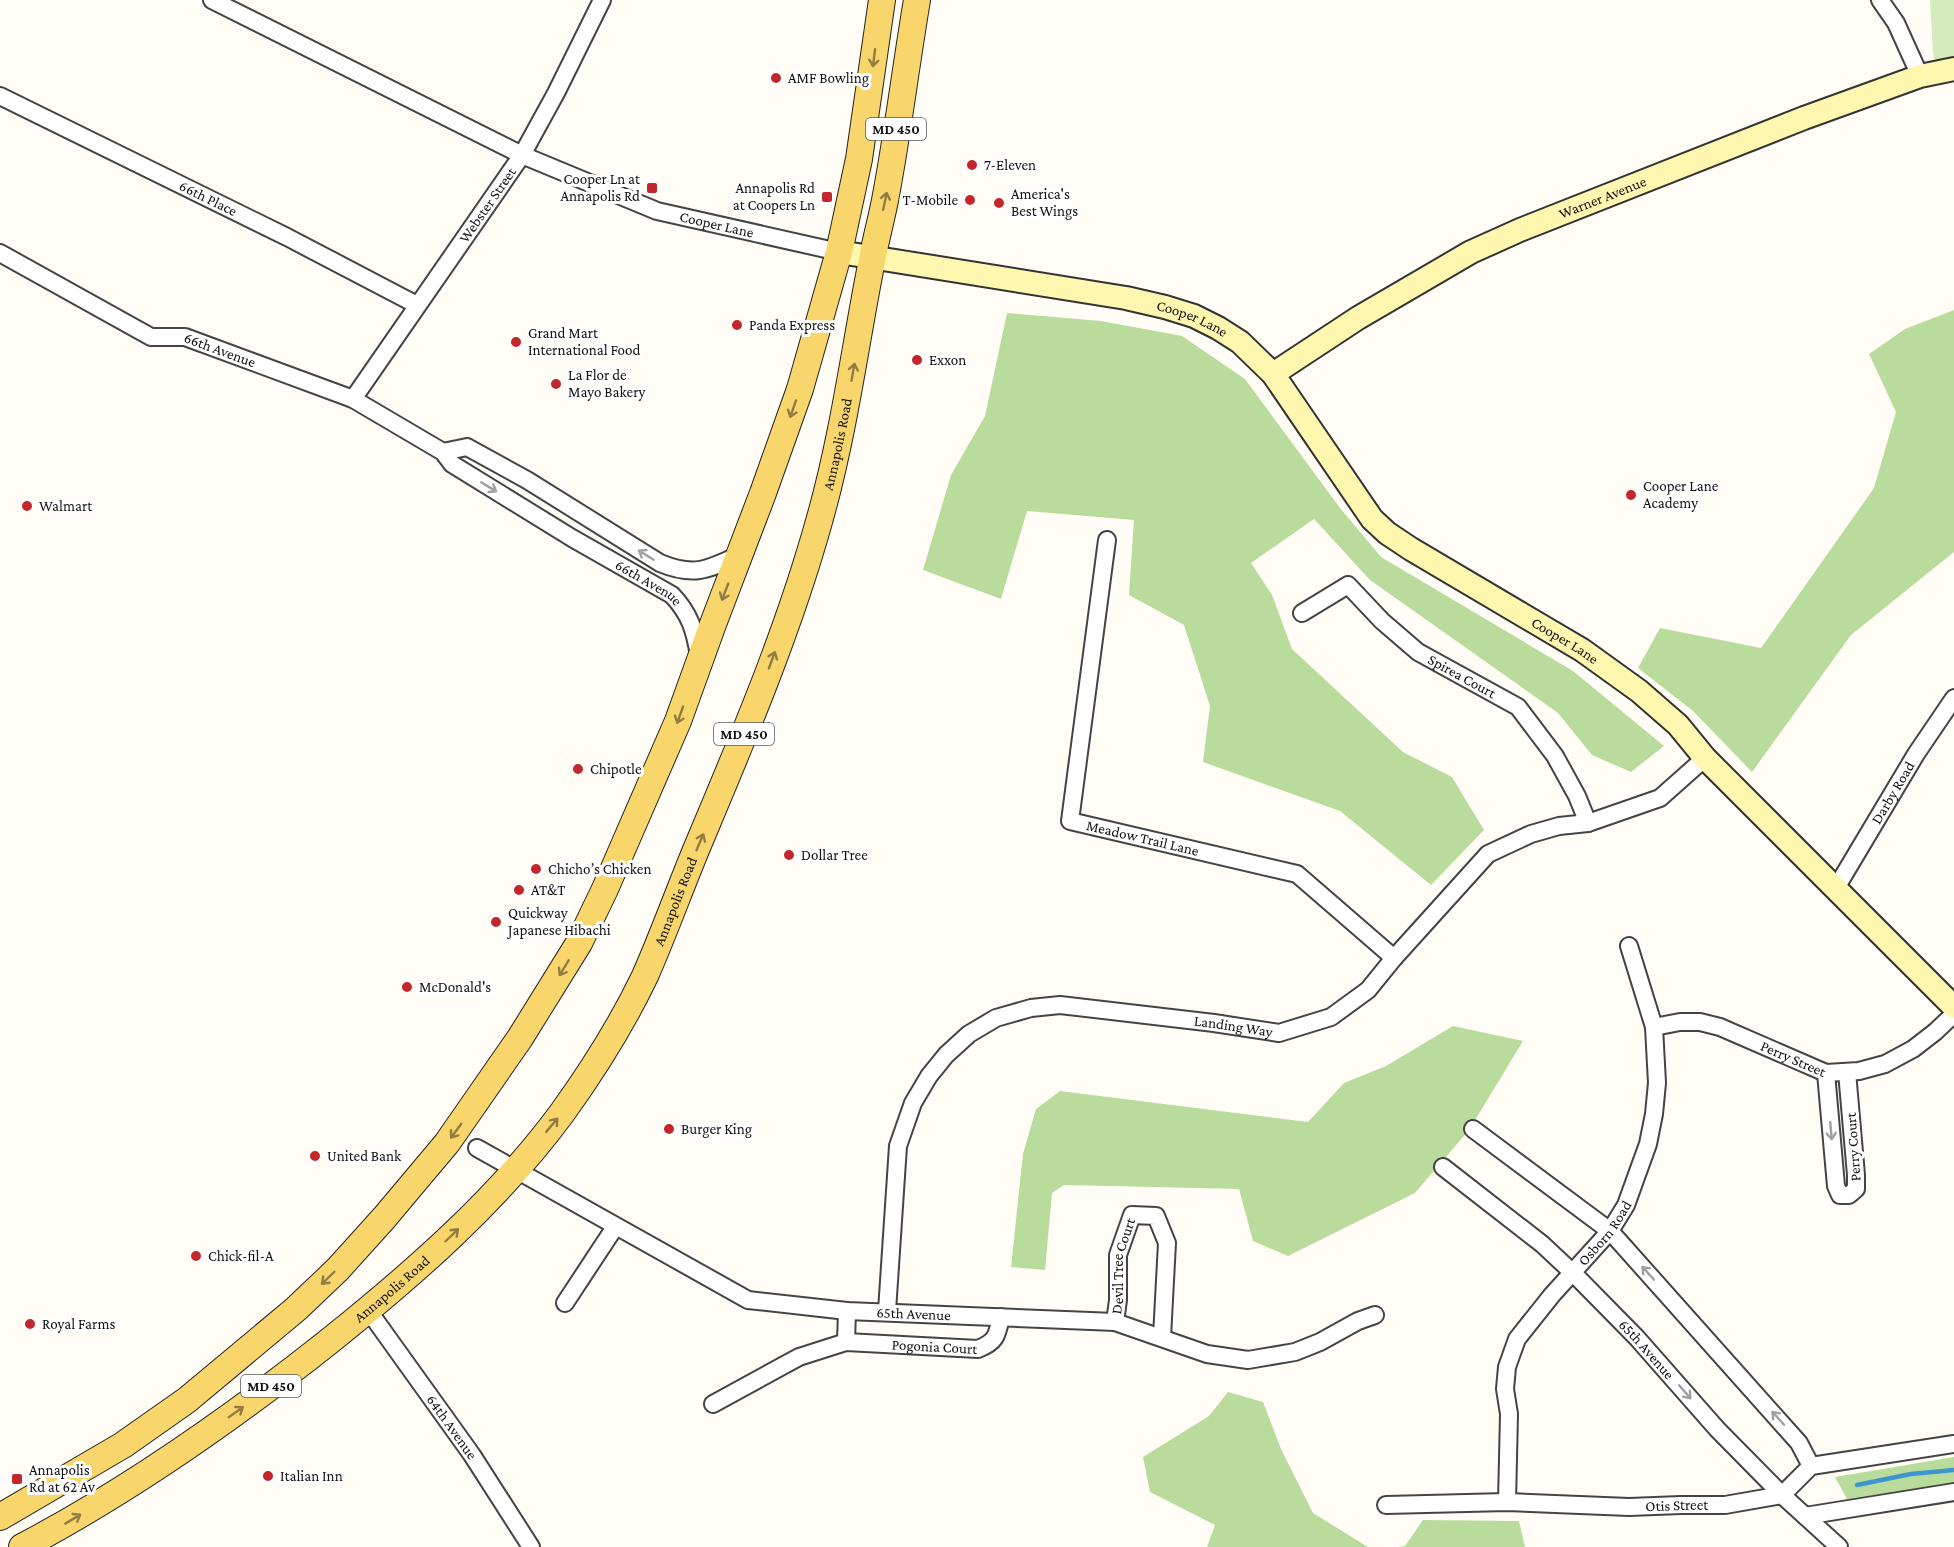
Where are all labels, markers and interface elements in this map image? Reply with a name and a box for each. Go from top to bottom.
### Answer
one-way arrow [868,47,879,67]
place label: AMF Bowling [788,70,869,87]
marker: AMF Bowling [769,71,783,85]
road number: MD 450 [866,118,926,140]
place label: 7-Eleven [984,157,1036,173]
marker: 7-Eleven [965,158,979,172]
street label: Webster Street [456,163,520,246]
place label: Cooper Ln at Annapolis Rd [561,171,641,205]
street label: Warner Avenue [1557,173,1649,222]
street label: 66th Place [177,177,240,219]
place label: Annapolis Rd at Coopers Ln [733,180,815,214]
marker: Cooper Ln at Annapolis Rd [645,181,659,195]
place label: America's Best Wings [1011,186,1078,220]
marker: Annapolis Rd at Coopers Ln [820,190,834,204]
one-way arrow [880,191,891,211]
place label: T-Mobile [903,192,958,208]
marker: T-Mobile [963,193,977,207]
marker: America's Best Wings [992,196,1006,210]
street label: Cooper Lane [678,208,756,241]
street label: Cooper Lane [1155,297,1231,340]
place label: Panda Express [749,317,835,334]
marker: Panda Express [730,318,744,332]
place label: Grand Mart International Food [528,325,640,358]
street label: 66th Avenue [182,329,258,371]
marker: Grand Mart International Food [509,335,523,349]
place label: Exxon [929,352,966,368]
marker: Exxon [910,353,924,367]
one-way arrow [848,363,859,382]
place label: La Flor de Mayo Bakery [568,367,646,401]
marker: La Flor de Mayo Bakery [549,377,563,391]
street label: Annapolis Road [820,397,855,492]
one-way arrow [787,399,798,418]
place label: Cooper Lane Academy [1643,478,1719,512]
one-way arrow [480,481,497,493]
marker: Cooper Lane Academy [1624,488,1638,502]
place label: Walmart [39,498,93,514]
marker: Walmart [20,499,34,513]
one-way arrow [638,548,655,560]
street label: 66th Avenue [612,556,686,609]
one-way arrow [719,582,730,600]
street label: Cooper Lane [1529,614,1602,667]
street label: Spirea Court [1425,651,1499,702]
one-way arrow [767,652,778,670]
one-way arrow [673,705,684,724]
road number: MD 450 [714,723,774,745]
street label: Darby Road [1868,758,1918,827]
place label: Chipotle [590,761,642,778]
marker: Chipotle [571,762,585,776]
street label: Meadow Trail Lane [1085,817,1201,859]
one-way arrow [695,833,706,851]
place label: Dollar Tree [801,847,868,863]
marker: Dollar Tree [782,848,796,862]
street label: Annapolis Road [651,855,700,948]
place label: Chicho’s Chicken [548,861,651,877]
marker: Chicho’s Chicken [529,862,543,876]
place label: AT&T [531,882,565,898]
marker: AT&T [512,883,526,897]
place label: Quickway Japanese Hibachi [506,905,611,939]
marker: Quickway Japanese Hibachi [489,915,503,929]
one-way arrow [557,959,569,976]
place label: McDonald's [419,979,491,995]
marker: McDonald's [400,980,414,994]
street label: Landing Way [1193,1013,1274,1041]
street label: Perry Street [1758,1038,1829,1080]
street label: Perry Court [1843,1111,1864,1182]
one-way arrow [545,1118,559,1133]
place label: Burger King [681,1121,752,1138]
one-way arrow [1826,1121,1837,1141]
one-way arrow [450,1122,462,1138]
marker: Burger King [662,1122,676,1136]
place label: United Bank [327,1148,402,1164]
marker: United Bank [308,1149,322,1163]
street label: Osborn Road [1575,1198,1635,1269]
street label: Devil Tree Court [1108,1215,1139,1315]
one-way arrow [444,1227,459,1242]
place label: Chick-fil-A [208,1248,274,1264]
marker: Chick-fil-A [189,1249,203,1263]
street label: Annapolis Road [351,1252,433,1326]
one-way arrow [1641,1266,1655,1281]
one-way arrow [321,1271,336,1285]
street label: 65th Avenue [876,1304,952,1323]
place label: Royal Farms [42,1316,115,1333]
street label: 65th Avenue [1616,1316,1678,1383]
marker: Royal Farms [23,1317,37,1331]
street label: Pogonia Court [891,1336,979,1357]
road number: MD 450 [241,1375,301,1397]
one-way arrow [1678,1384,1692,1399]
street label: 64th Avenue [423,1392,481,1463]
one-way arrow [228,1406,244,1418]
one-way arrow [1771,1411,1785,1426]
place label: Annapolis Rd at 62 Av [29,1462,95,1495]
place label: Italian Inn [280,1468,343,1484]
marker: Italian Inn [261,1469,275,1483]
marker: Annapolis Rd at 62 Av [10,1472,24,1486]
street label: Otis Street [1645,1497,1709,1514]
one-way arrow [64,1512,81,1524]

